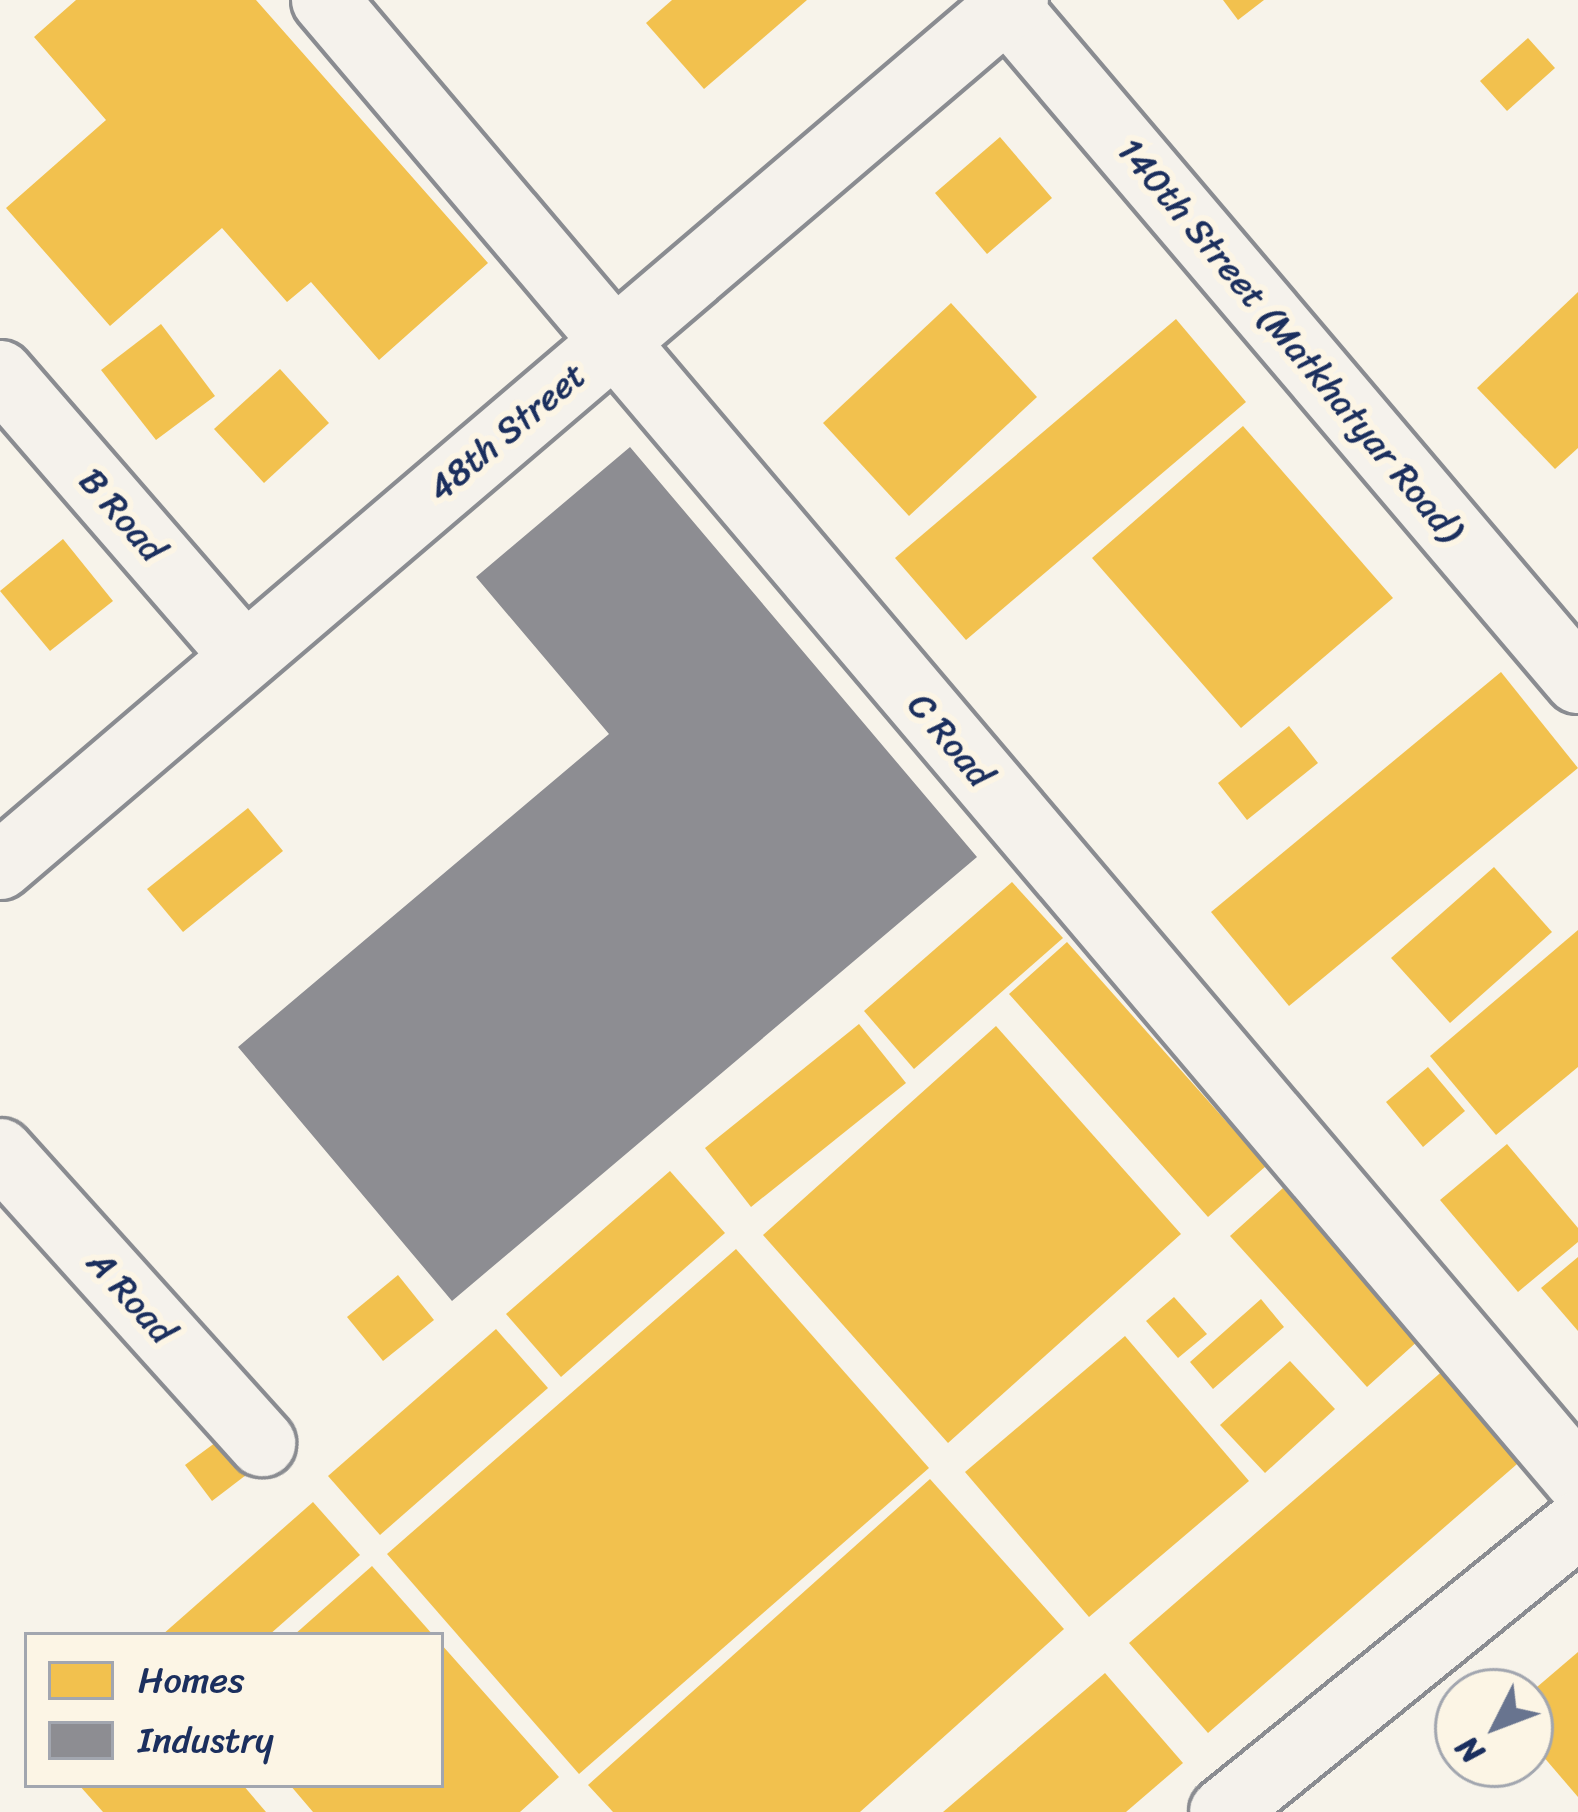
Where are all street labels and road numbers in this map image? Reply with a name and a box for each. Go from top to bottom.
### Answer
street label: 140th Street (Matkhatyar Road) [1107,128,1473,552]
street label: 48th Street [419,353,595,511]
street label: B Road [70,460,174,570]
street label: C Road [898,684,1002,796]
street label: A Road [78,1242,184,1352]

